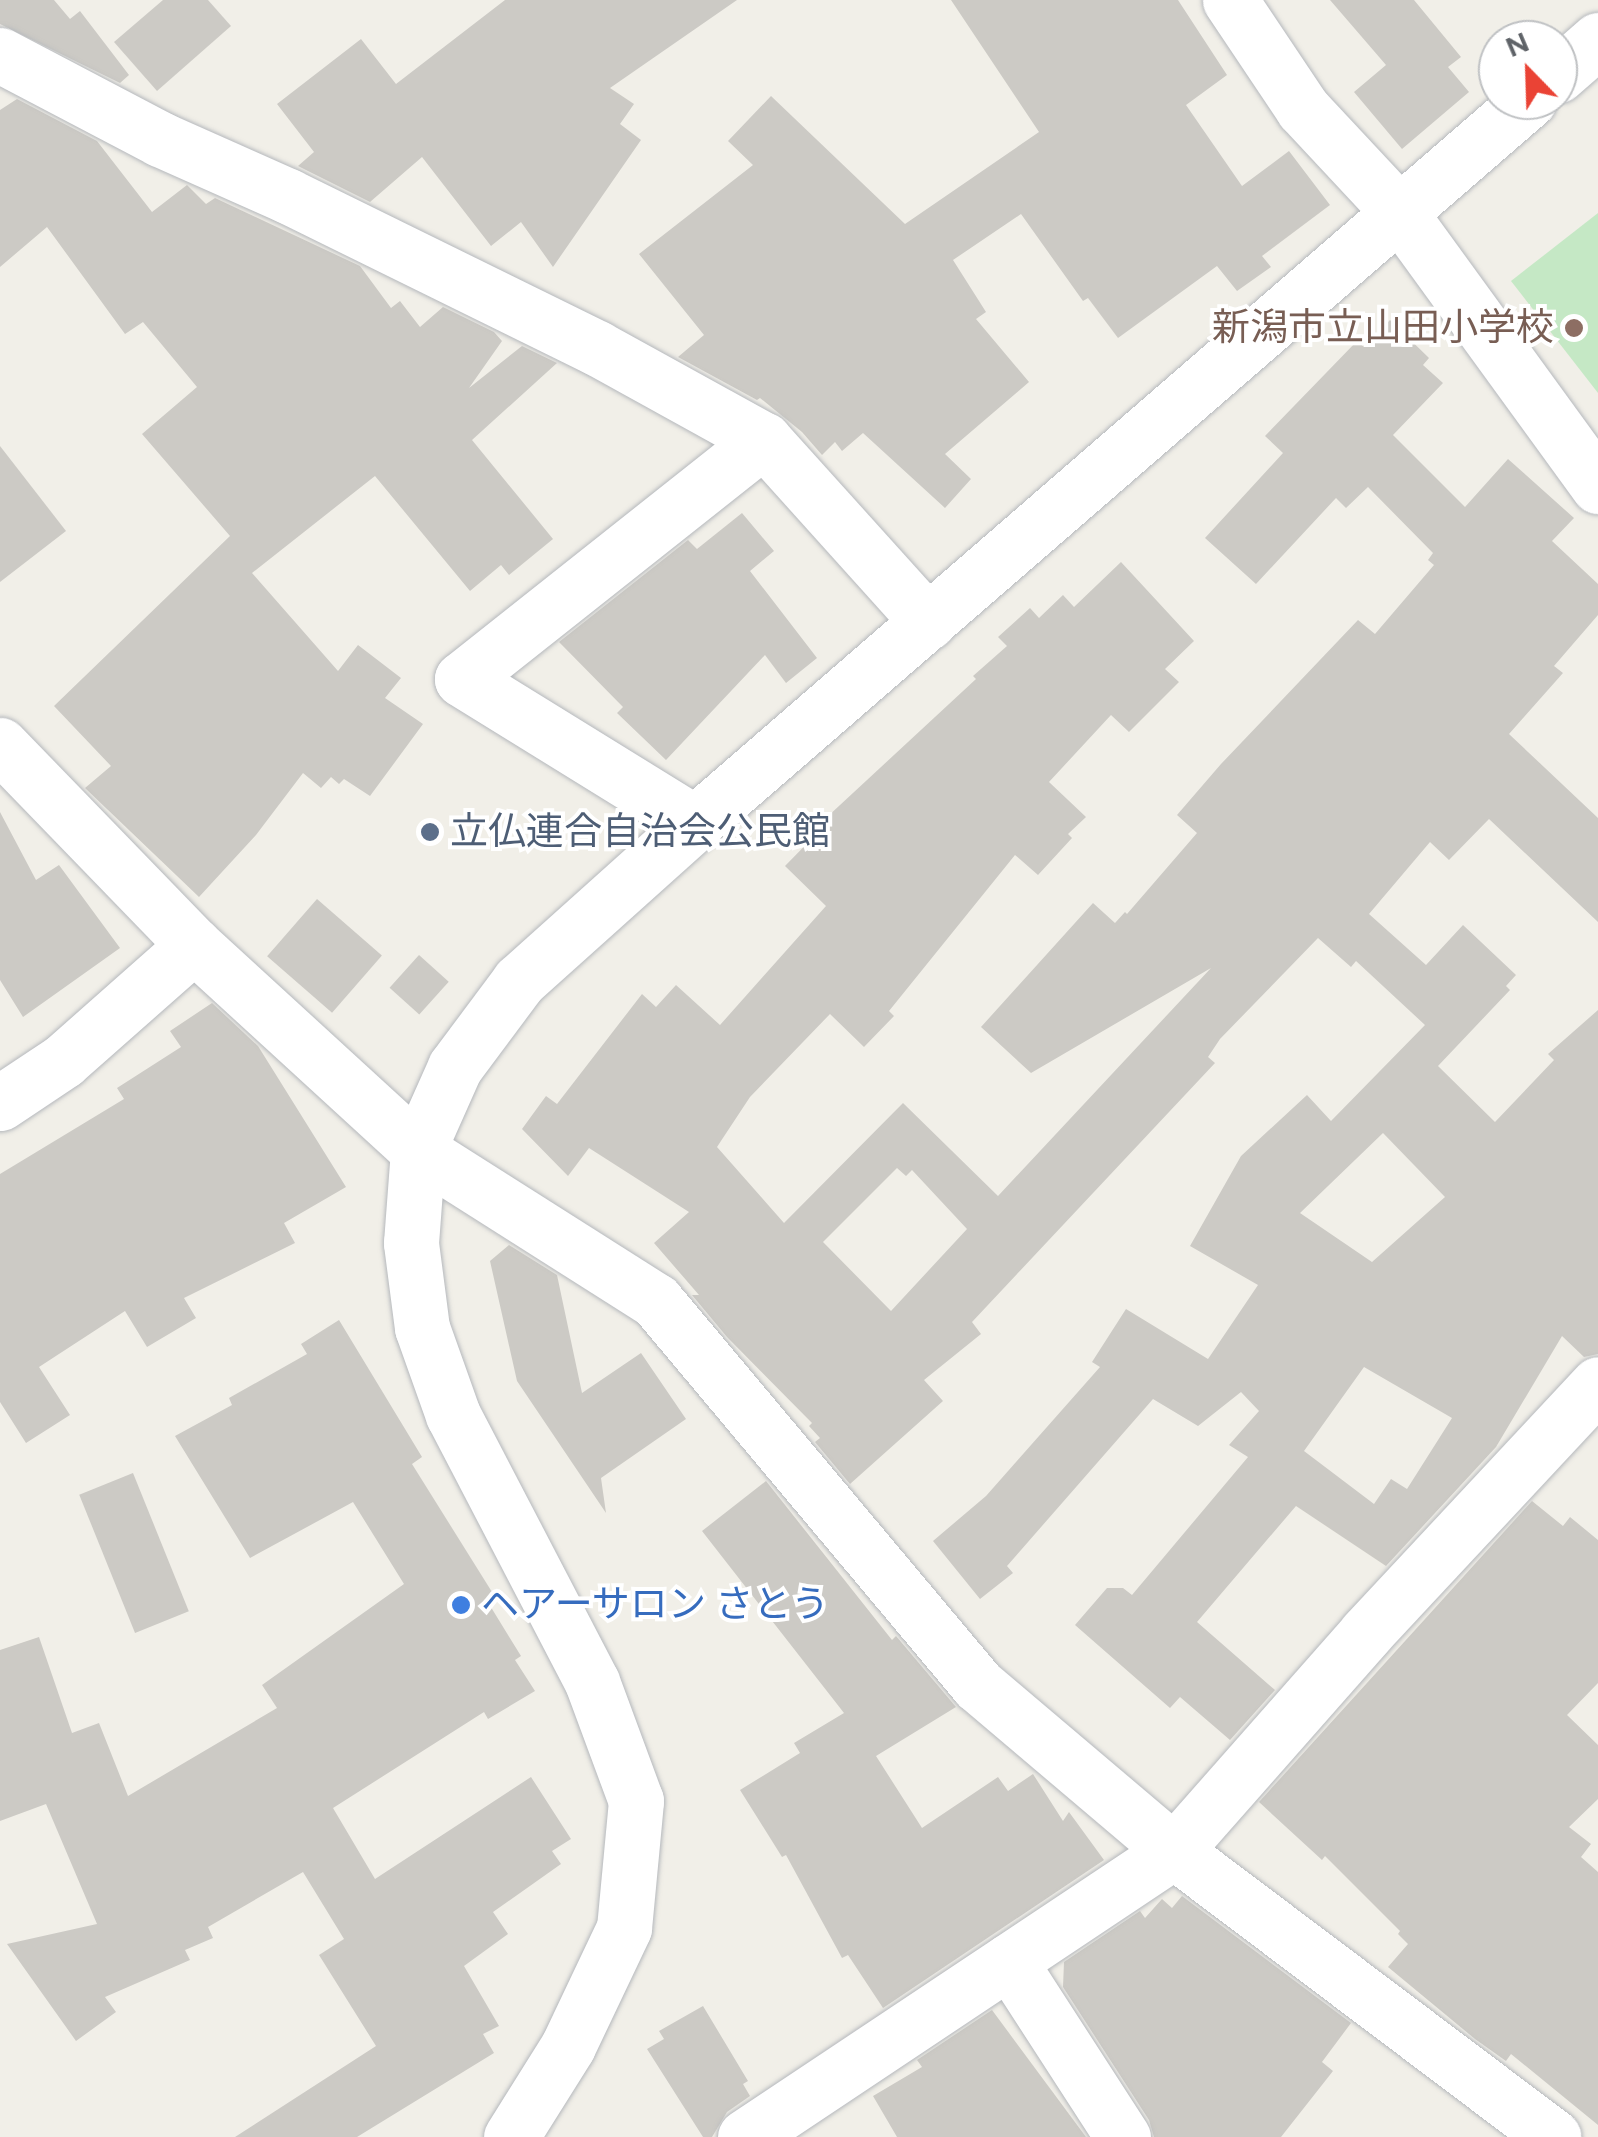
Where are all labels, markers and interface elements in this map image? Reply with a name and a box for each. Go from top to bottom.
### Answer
north arrow [1478,20,1578,120]
text: N [1500,24,1534,64]
place label: 新潟市立山田小学校 [1212,305,1554,351]
marker: 新潟市立山田小学校 [1563,317,1585,339]
place label: 立仏連合自治会公民館 [450,809,830,855]
marker: 立仏連合自治会公民館 [419,821,441,843]
place label: ヘアーサロン さとう [481,1582,830,1628]
marker: ヘアーサロン さとう [450,1594,472,1616]

